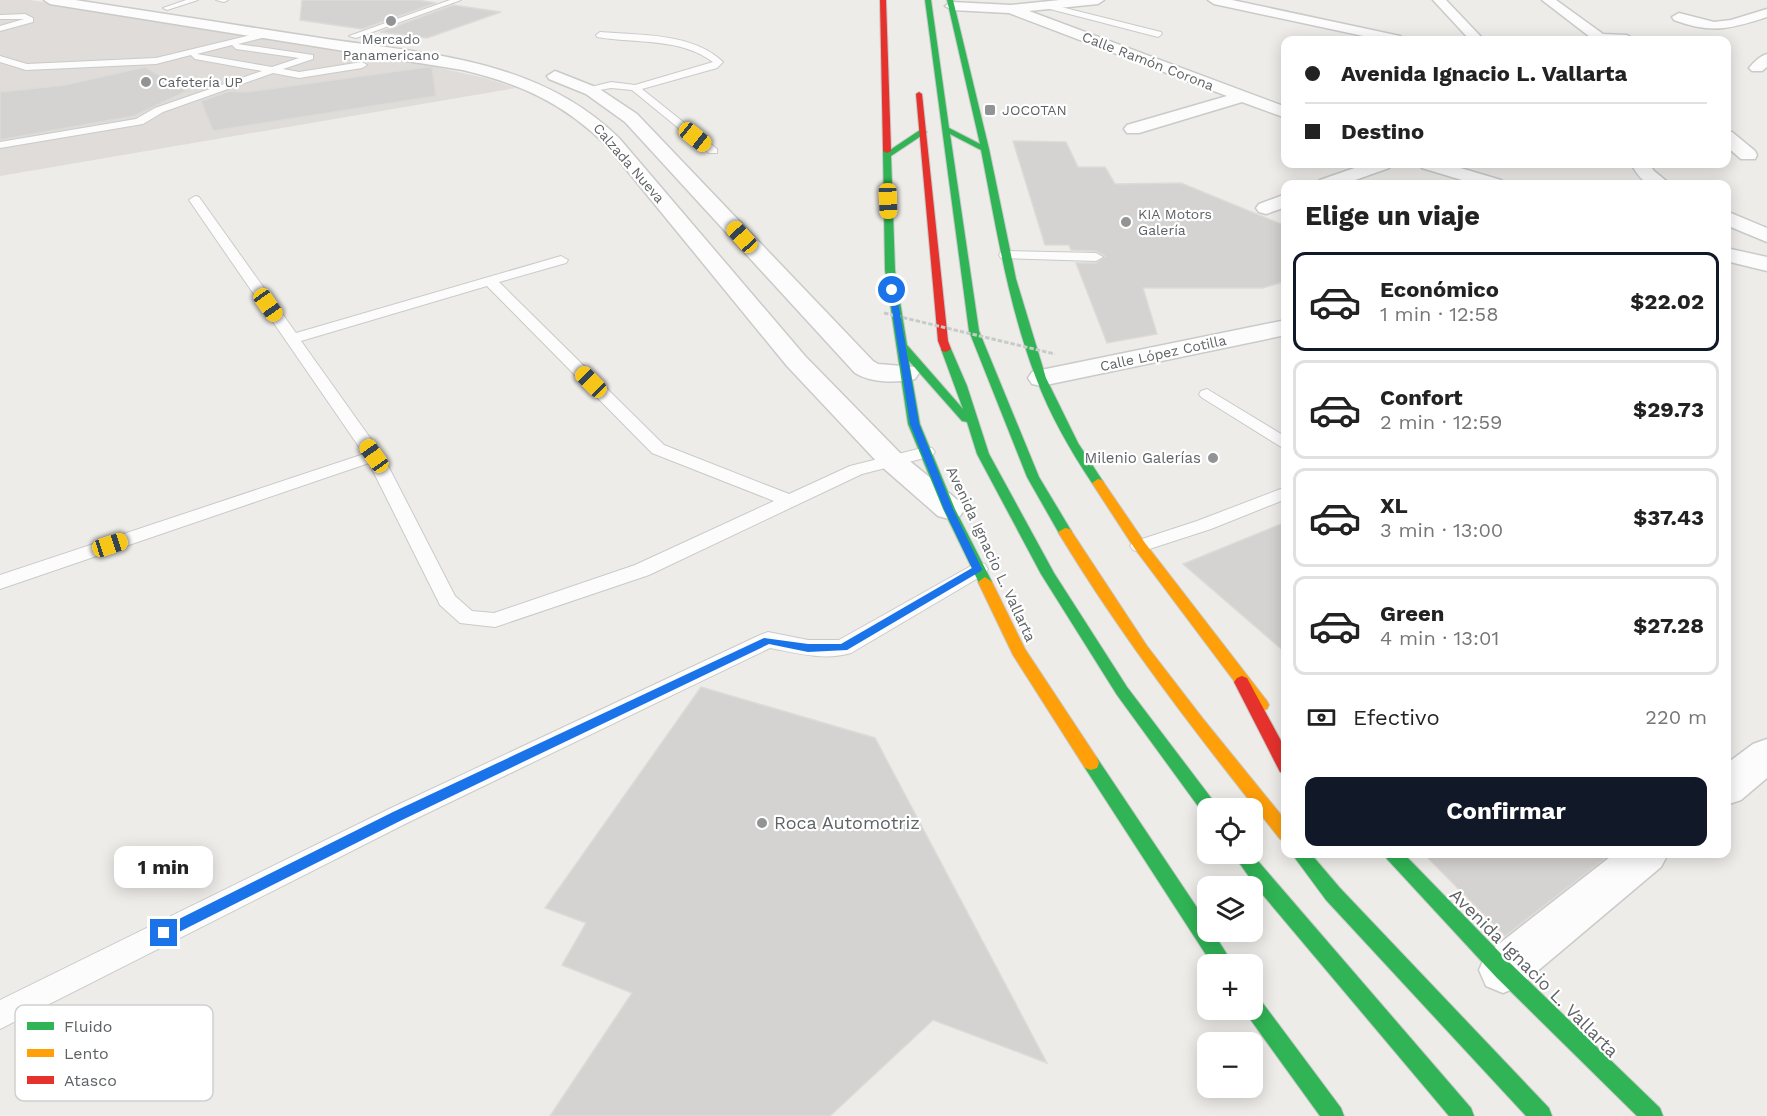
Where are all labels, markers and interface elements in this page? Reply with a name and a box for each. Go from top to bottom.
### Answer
marker: Mercado Panamericano [384,14,398,28]
street label: Calle Ramón Corona [1080,28,1216,94]
place label: Mercado Panamericano [343,31,439,63]
text: Avenida Ignacio L. Vallarta [1341,61,1627,86]
place label: Cafetería UP [158,74,243,90]
marker: Cafetería UP [139,75,153,89]
place label: JOCOTAN [1002,102,1067,118]
marker: JOCOTAN [983,103,997,117]
car [675,119,715,155]
text: Destino [1341,119,1424,144]
street label: Calzada Nueva [590,120,668,206]
car [878,183,898,219]
text: Elige un viaje [1305,200,1480,232]
place label: KIA Motors Galería [1138,206,1212,238]
marker: KIA Motors Galería [1119,215,1133,229]
car [723,218,761,256]
icon: car [1308,275,1362,329]
route start [878,276,905,303]
text: Económico [1380,277,1499,302]
car [250,285,286,325]
text: $22.02 [1630,289,1704,314]
text: 1 min · 12:58 [1380,302,1498,326]
street label: Calle López Cotilla [1098,332,1228,374]
car [572,363,610,401]
icon: car [1308,383,1362,437]
text: Confort [1380,385,1463,410]
text: $29.73 [1633,397,1704,422]
text: 2 min · 12:59 [1380,410,1502,434]
car [356,436,392,476]
place label: Milenio Galerías [1084,449,1201,467]
marker: Milenio Galerías [1206,451,1220,465]
street label: Avenida Ignacio L. Vallarta [942,463,1040,645]
icon: car [1308,491,1362,545]
text: XL [1380,493,1408,518]
text: $37.43 [1633,505,1704,530]
text: 3 min · 13:00 [1380,518,1503,542]
car [90,531,130,559]
icon: car [1308,599,1362,653]
text: Green [1380,601,1444,626]
text: $27.28 [1633,613,1704,638]
text: 4 min · 13:01 [1380,626,1499,650]
icon: cash [1305,701,1338,734]
text: Efectivo [1353,705,1440,730]
text: 220 m [1645,705,1707,729]
button: Confirmar [1305,777,1707,846]
map controls [1197,798,1263,1098]
button: locate [1197,798,1263,864]
place label: Roca Automotriz [774,812,920,833]
marker: Roca Automotriz [755,816,769,830]
callout: 1 min [114,846,213,888]
text: 1 min [138,855,189,879]
button: layers [1197,876,1263,942]
street label: Avenida Ignacio L. Vallarta [1446,884,1623,1061]
route end [150,919,177,946]
button: + [1197,954,1263,1020]
legend [15,1005,213,1101]
text: Fluido [64,1017,112,1036]
button: − [1197,1032,1263,1098]
text: Lento [64,1044,109,1063]
text: Atasco [64,1071,117,1090]

